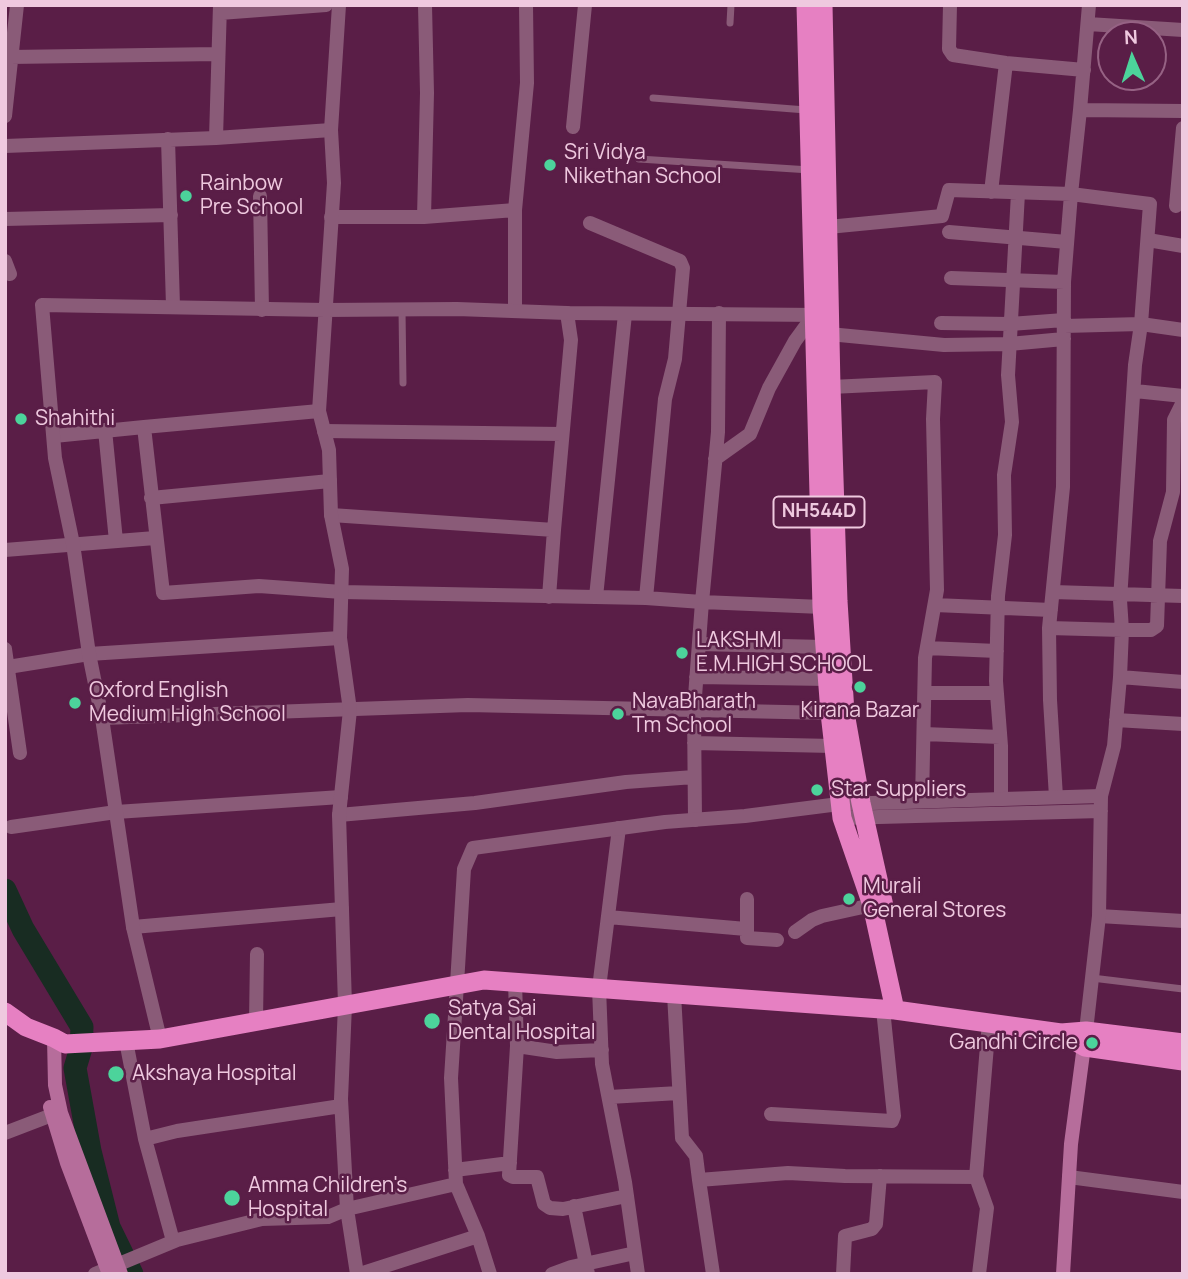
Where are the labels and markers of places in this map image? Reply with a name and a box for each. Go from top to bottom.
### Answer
place label: Sri Vidya Nikethan School [564,140,722,190]
marker: Sri Vidya Nikethan School [542,157,558,173]
place label: Rainbow Pre School [200,171,303,221]
marker: Rainbow Pre School [178,188,194,204]
place label: Shahithi [35,406,115,432]
marker: Shahithi [13,411,29,427]
place label: LAKSHMI E.M.HIGH SCHOOL [696,628,872,678]
marker: LAKSHMI E.M.HIGH SCHOOL [674,645,690,661]
place label: Oxford English Medium High School [89,678,286,728]
marker: Kirana Bazar [852,679,868,695]
place label: NavaBharath Tm School [632,689,756,739]
marker: Oxford English Medium High School [67,695,83,711]
place label: Kirana Bazar [801,698,919,724]
marker: NavaBharath Tm School [610,706,626,722]
place label: Star Suppliers [831,777,966,803]
marker: Star Suppliers [809,782,825,798]
place label: Murali General Stores [863,874,1006,924]
marker: Murali General Stores [841,891,857,907]
place label: Satya Sai Dental Hospital [448,996,596,1046]
marker: Satya Sai Dental Hospital [422,1011,442,1031]
place label: Gandhi Circle [949,1030,1078,1056]
marker: Gandhi Circle [1084,1035,1100,1051]
place label: Akshaya Hospital [132,1061,297,1087]
marker: Akshaya Hospital [106,1064,126,1084]
place label: Amma Children's Hospital [248,1173,407,1223]
marker: Amma Children's Hospital [222,1188,242,1208]

